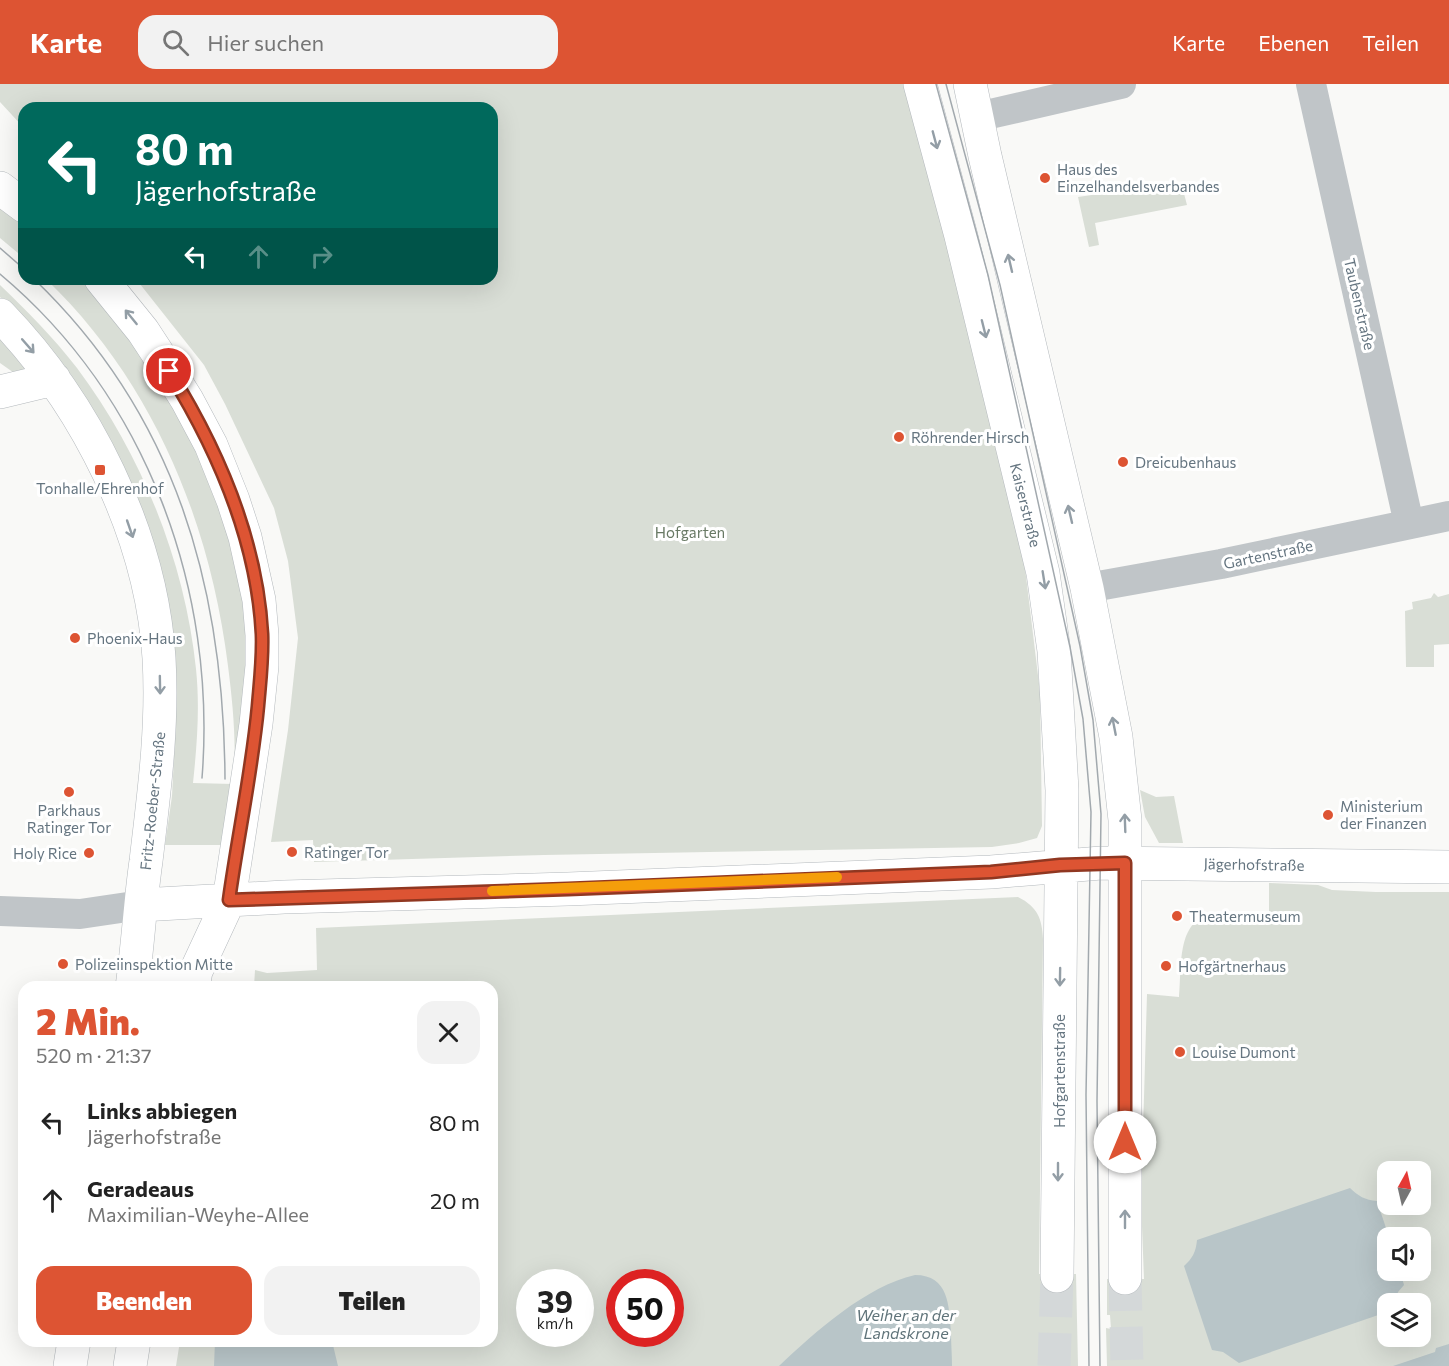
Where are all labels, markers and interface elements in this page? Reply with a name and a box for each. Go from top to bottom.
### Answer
search box [138,15,558,69]
text: Karte [30,25,102,59]
icon: search [159,26,192,59]
text: Hier suchen [207,29,324,56]
text: Karte [1172,30,1225,55]
text: Ebenen [1258,30,1329,55]
text: Teilen [1362,30,1419,55]
text: 80 m [135,122,234,174]
icon: left [36,126,114,204]
one-way arrow [930,131,941,150]
place label: Haus des Einzelhandelsverbandes [1057,160,1220,195]
marker: Haus des Einzelhandelsverbandes [1038,171,1052,185]
text: Jägerhofstraße [135,174,316,207]
icon: left [179,240,212,273]
icon: ahead [242,240,275,273]
icon: right [305,240,338,273]
one-way arrow [1004,254,1015,273]
street label: Taubenstraße [1341,256,1379,352]
one-way arrow [125,309,138,325]
one-way arrow [978,319,990,338]
one-way arrow [21,338,35,353]
pin [143,345,194,396]
icon: arrive [152,354,185,387]
place label: Röhrender Hirsch [911,428,1029,446]
marker: Röhrender Hirsch [892,430,906,444]
place label: Dreicubenhaus [1135,453,1237,471]
marker: Dreicubenhaus [1116,455,1130,469]
street label: Kaiserstraße [1007,461,1045,549]
marker: Tonhalle/Ehrenhof [93,463,107,477]
place label: Tonhalle/Ehrenhof [36,479,164,497]
one-way arrow [1063,505,1075,524]
one-way arrow [126,519,137,538]
park label: Hofgarten [655,523,725,541]
street label: Gartenstraße [1222,536,1314,572]
one-way arrow [1038,570,1049,589]
place label: Phoenix-Haus [87,629,183,647]
marker: Phoenix-Haus [68,631,82,645]
one-way arrow [154,675,166,695]
one-way arrow [1108,716,1119,736]
street label: Fritz-Roeber-Straße [136,731,168,871]
marker: Parkhaus Ratinger Tor [62,785,76,799]
place label: Ministerium der Finanzen [1340,797,1427,832]
place label: Parkhaus Ratinger Tor [27,801,111,836]
marker: Ministerium der Finanzen [1321,808,1335,822]
one-way arrow [1119,814,1131,834]
place label: Ratinger Tor [304,843,389,861]
place label: Holy Rice [13,844,77,862]
marker: Ratinger Tor [285,845,299,859]
marker: Holy Rice [82,846,96,860]
street label: Jägerhofstraße [1203,854,1305,874]
place label: Theatermuseum [1189,907,1301,925]
marker: Theatermuseum [1170,909,1184,923]
place label: Polizeiinspektion Mitte [75,955,233,973]
marker: Polizeiinspektion Mitte [56,957,70,971]
place label: Hofgärtnerhaus [1178,957,1286,975]
marker: Hofgärtnerhaus [1159,959,1173,973]
one-way arrow [1054,967,1066,987]
text: 2 Min. [36,998,140,1042]
button: close [417,1001,480,1064]
street label: Hofgartenstraße [1050,1014,1068,1128]
text: 520 m · 21:37 [36,1043,151,1067]
place label: Louise Dumont [1192,1043,1296,1061]
marker: Louise Dumont [1173,1045,1187,1059]
text: Links abbiegen [87,1097,237,1124]
icon: left [36,1106,69,1139]
text: 80 m [429,1109,480,1136]
position arrow [1093,1110,1157,1174]
text: Jägerhofstraße [87,1124,221,1148]
north arrow [1377,1161,1431,1215]
map controls [1377,1161,1431,1347]
one-way arrow [1052,1162,1064,1182]
text: Geradeaus [87,1175,194,1202]
icon: ahead [36,1184,69,1217]
text: 20 m [430,1187,480,1214]
text: Maximilian-Weyhe-Allee [87,1202,309,1226]
one-way arrow [1119,1210,1131,1230]
button: sound [1377,1227,1431,1281]
button: Beenden [36,1266,252,1335]
button: Teilen [264,1266,480,1335]
speed limit sign: 50 [606,1269,684,1347]
text: 39 [537,1282,573,1319]
button: layers [1377,1293,1431,1347]
water label: Weiher an der Landskrone [856,1305,956,1342]
text: km/h [537,1314,573,1332]

